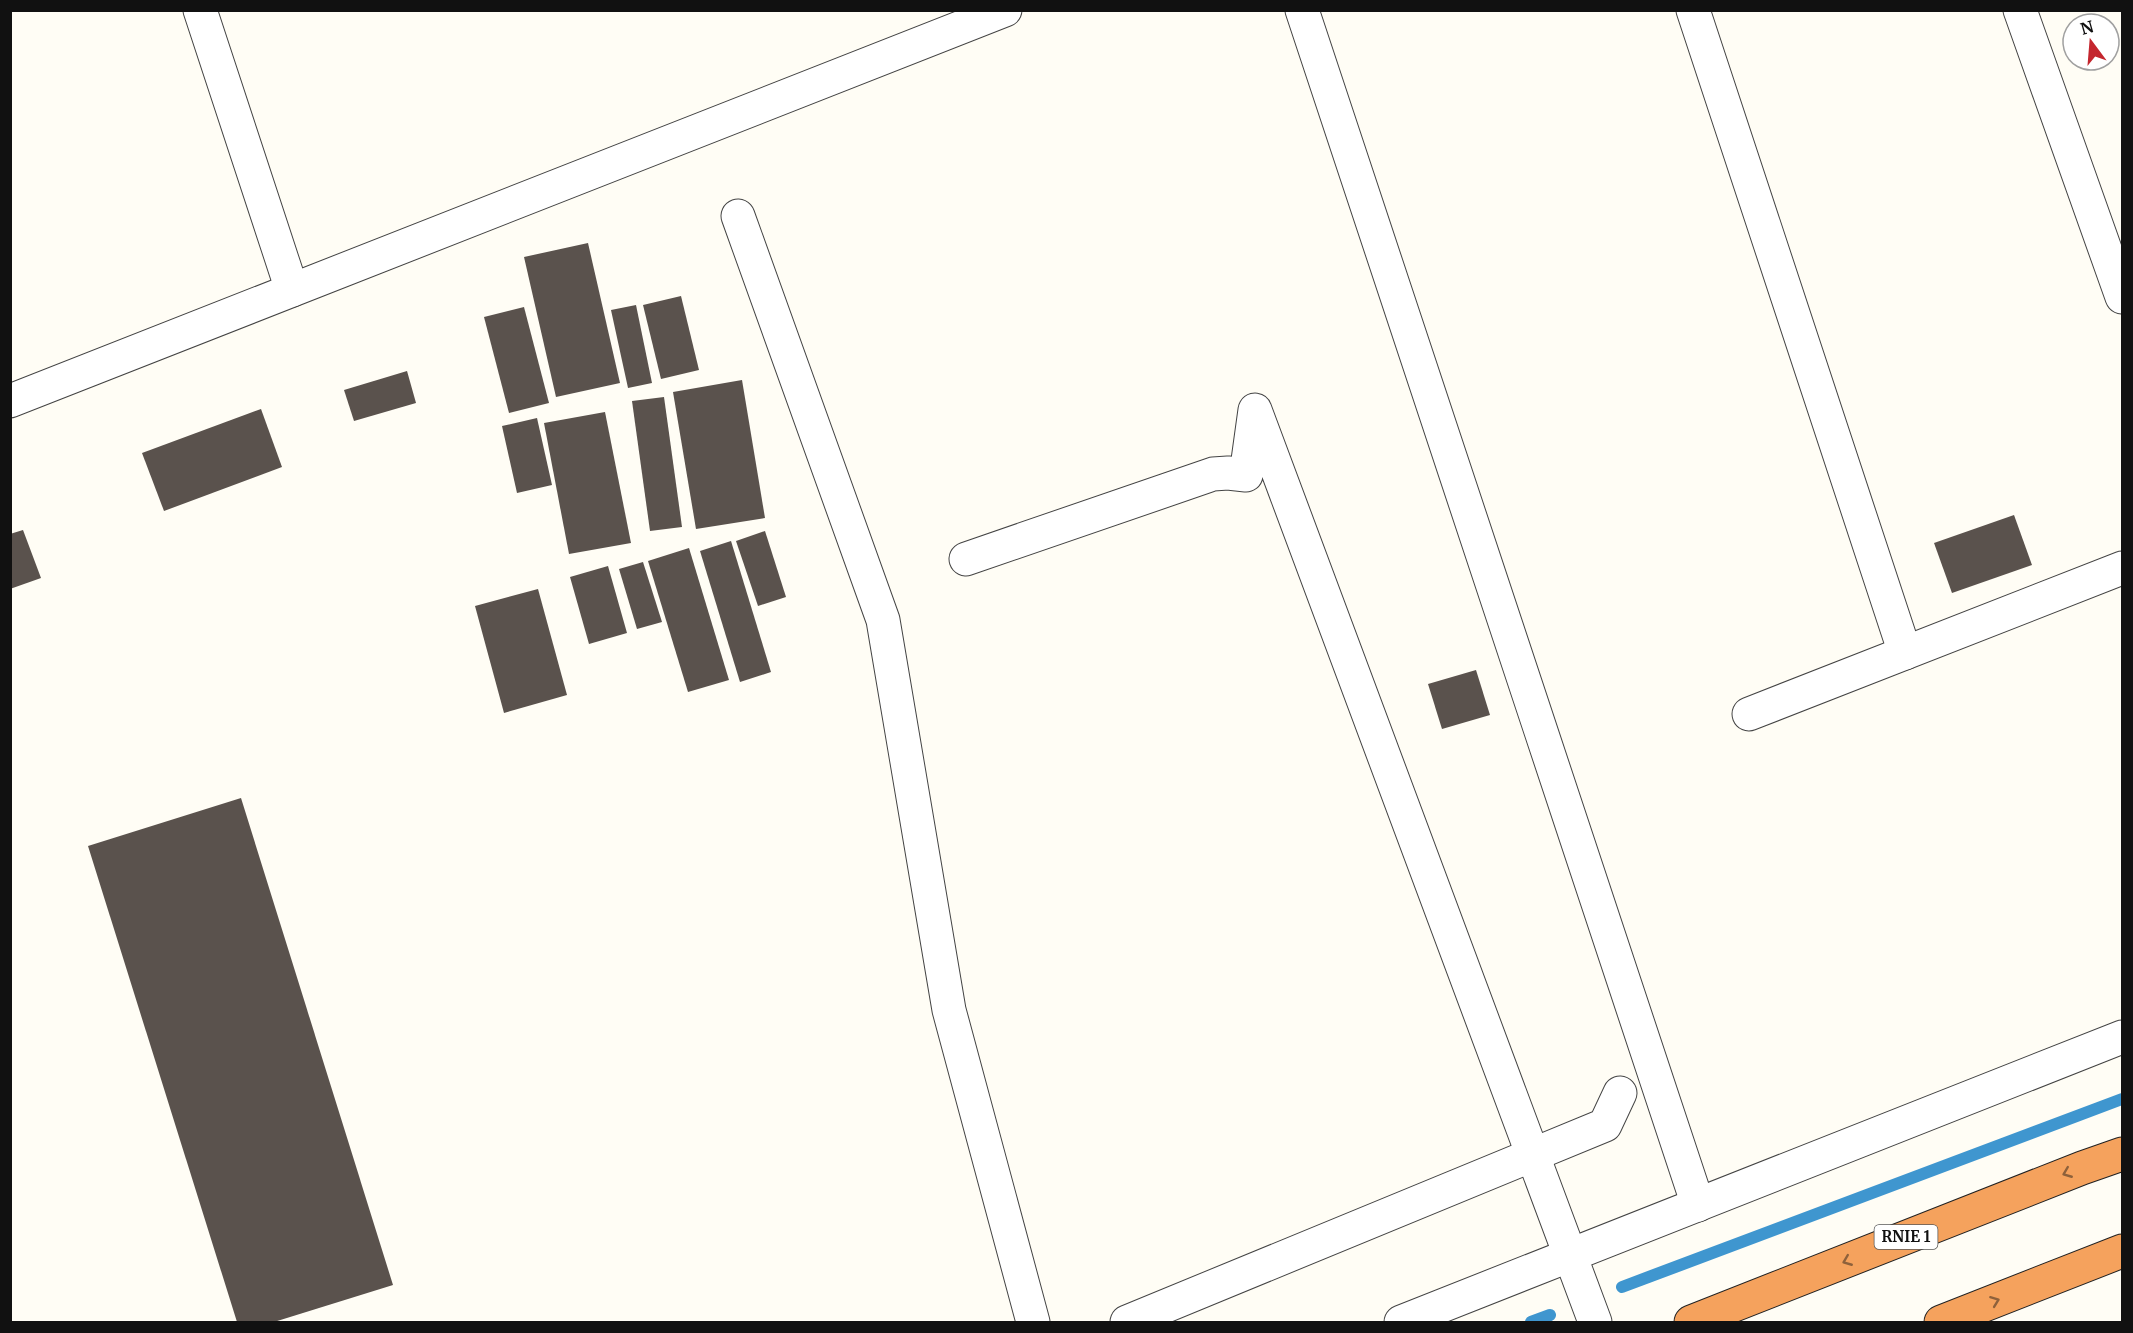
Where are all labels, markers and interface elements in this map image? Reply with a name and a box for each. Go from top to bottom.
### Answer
north arrow [2061,12,2121,72]
text: N [2078,16,2096,39]
one-way arrow [2063,1166,2073,1179]
road number: RNIE 1 [1874,1225,1938,1249]
one-way arrow [1842,1253,1853,1266]
one-way arrow [1989,1296,2000,1308]

